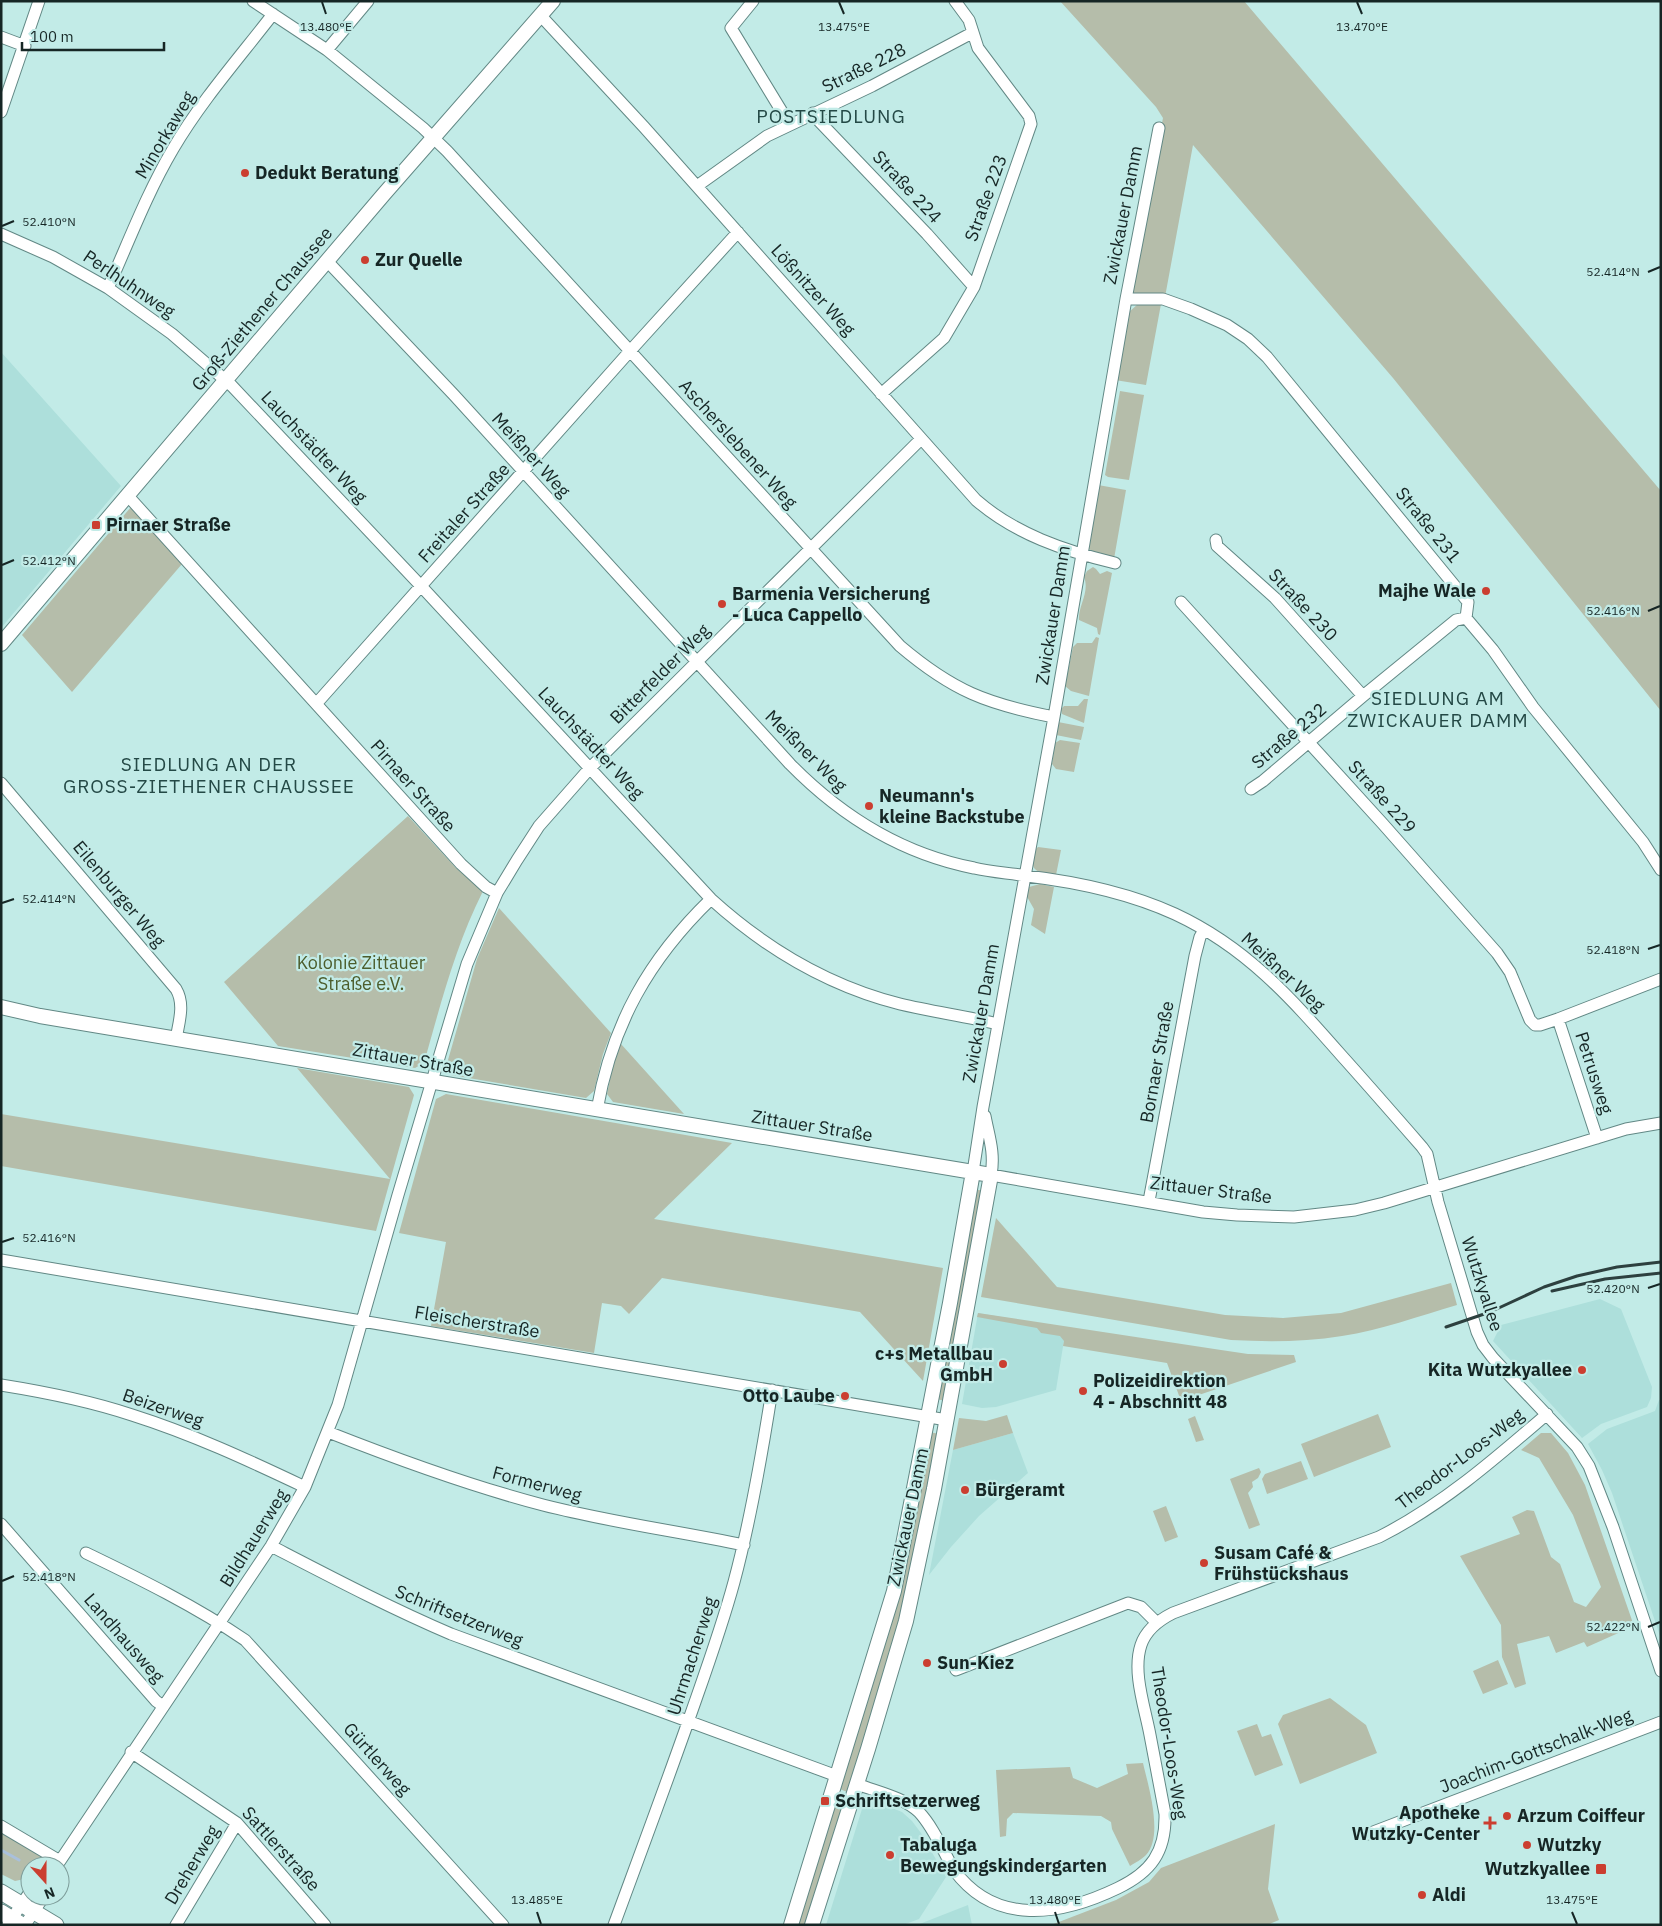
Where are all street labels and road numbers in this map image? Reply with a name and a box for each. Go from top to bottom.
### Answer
street label: Straße 228 [818,37,910,98]
street label: Minorkaweg [129,86,200,183]
street label: Zwickauer Damm [1098,144,1147,286]
street label: Straße 224 [868,146,947,228]
street label: Straße 223 [959,151,1012,245]
street label: Groß-Ziethener Chaussee [186,222,337,396]
street label: Lößnitzer Weg [766,239,861,341]
street label: Perlhuhnweg [79,244,180,323]
street label: Ascherslebener Weg [674,374,803,513]
street label: Lauchstädter Weg [256,386,373,508]
street label: Meißner Weg [487,407,576,502]
street label: Freitaler Straße [413,458,515,567]
street label: Straße 231 [1391,482,1466,567]
street label: Zwickauer Damm [1030,544,1075,686]
street label: Straße 230 [1264,564,1343,646]
street label: Bitterfelder Weg [605,618,715,728]
street label: Lauchstädter Weg [533,682,650,804]
street label: Straße 232 [1246,698,1331,774]
street label: Meißner Weg [761,705,853,797]
street label: Pirnaer Straße [366,735,461,837]
street label: Straße 229 [1343,755,1421,838]
street label: Eilenburger Weg [68,836,171,952]
street label: Meißner Weg [1237,927,1331,1017]
street label: Zwickauer Damm [957,942,1004,1084]
street label: Bornaer Straße [1134,999,1179,1125]
street label: Petrusweg [1570,1029,1619,1117]
street label: Zittauer Straße [351,1038,475,1081]
street label: Zittauer Straße [750,1105,874,1146]
street label: Zittauer Straße [1149,1171,1273,1208]
street label: Wutzkyallee [1456,1234,1509,1334]
street label: Fleischerstraße [413,1300,541,1343]
street label: Beizerweg [120,1383,207,1432]
street label: Theodor-Loos-Weg [1391,1403,1529,1514]
street label: Zwickauer Damm [882,1446,933,1588]
street label: Formerweg [490,1461,585,1507]
street label: Bildhauerweg [214,1484,293,1591]
street label: Schriftsetzerweg [392,1579,527,1652]
street label: Landhausweg [79,1588,170,1687]
street label: Uhrmacherweg [662,1593,722,1718]
street label: Theodor-Loos-Weg [1146,1665,1193,1821]
street label: Joachim-Gottschalk-Weg [1436,1703,1636,1798]
street label: Gürtlerweg [339,1717,416,1800]
street label: Sattlerstraße [237,1801,326,1896]
street label: Dreherweg [159,1821,224,1909]

